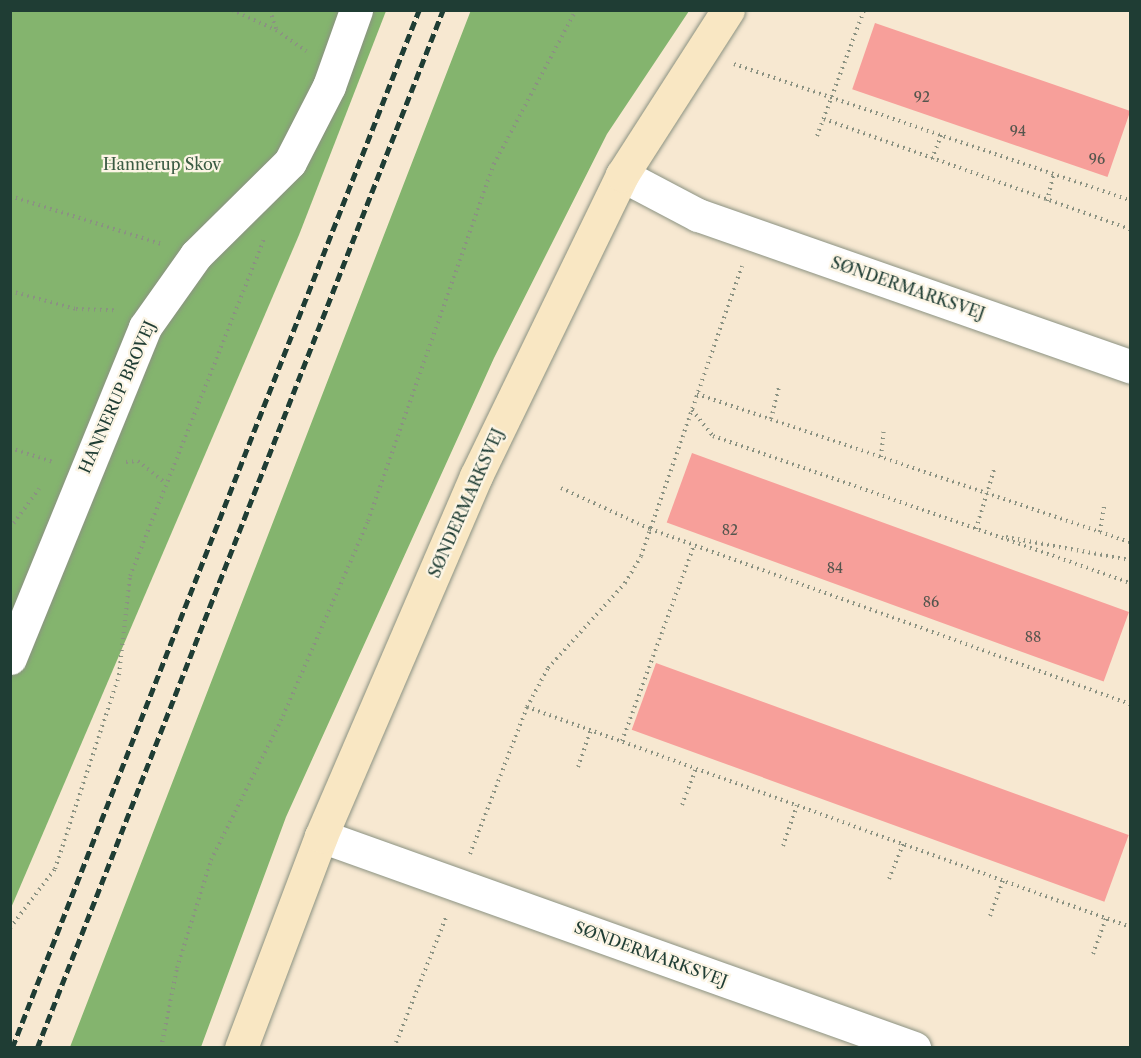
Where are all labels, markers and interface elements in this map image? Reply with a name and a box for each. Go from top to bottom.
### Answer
house number: 92 [914,89,930,105]
house number: 94 [1010,123,1026,139]
house number: 96 [1089,151,1105,167]
park label: Hannerup Skov [103,154,221,174]
street label: SØNDERMARKSVEJ [828,253,988,323]
street label: HANNERUP BROVEJ [75,318,159,476]
street label: SØNDERMARKSVEJ [424,425,508,581]
house number: 82 [722,522,738,538]
house number: 84 [827,560,843,576]
house number: 86 [923,594,939,610]
house number: 88 [1025,629,1041,645]
street label: SØNDERMARKSVEJ [572,917,730,991]

